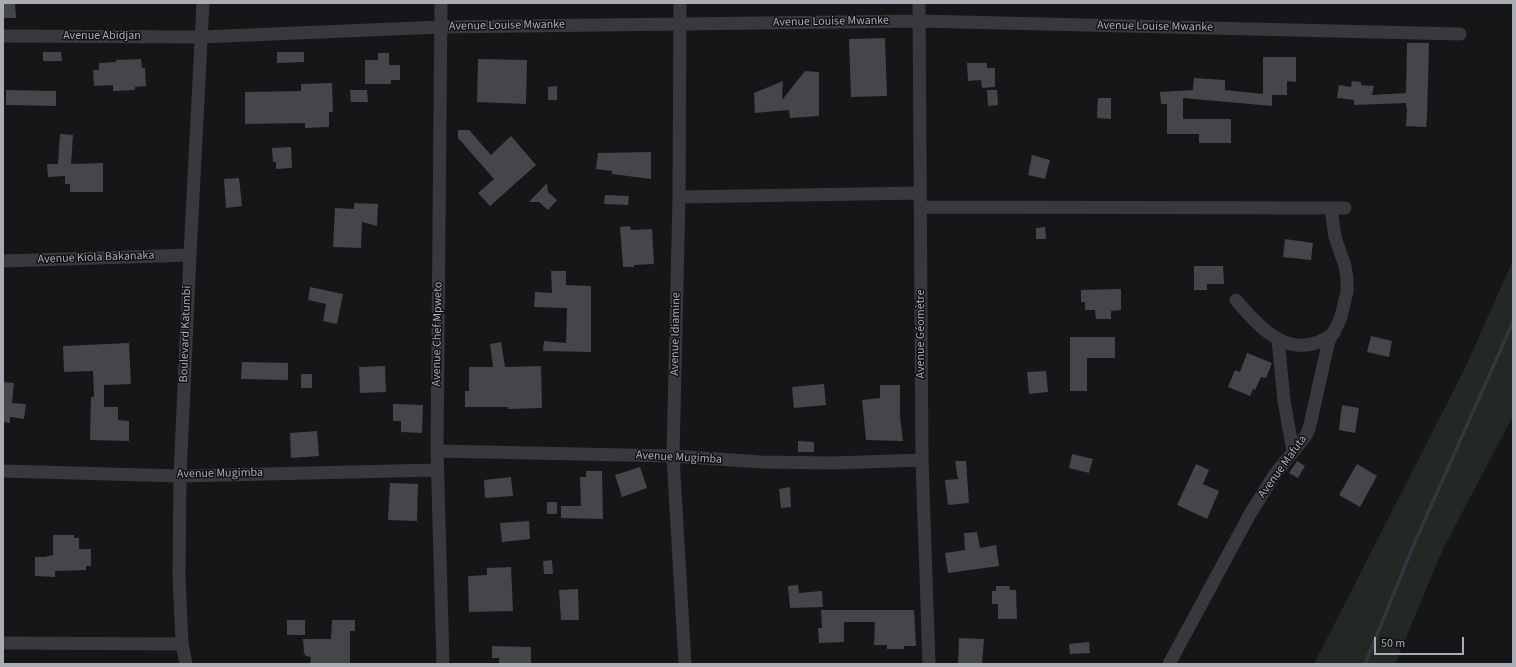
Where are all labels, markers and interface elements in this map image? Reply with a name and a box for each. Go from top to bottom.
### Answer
street label: Avenue Louise Mwanke [773,14,889,30]
street label: Avenue Louise Mwanke [449,18,565,34]
street label: Avenue Louise Mwanke [1097,19,1213,35]
street label: Avenue Abidjan [63,29,141,43]
street label: Avenue Kiola Bakanaka [37,249,155,267]
street label: Avenue Chef Mpweto [430,282,446,386]
street label: Boulevard Katumbi [177,285,195,383]
street label: Avenue Géomètre [914,289,928,379]
street label: Avenue Idiamine [668,292,684,376]
street label: Avenue Mafuta [1255,433,1311,501]
street label: Avenue Mugimba [636,449,722,467]
street label: Avenue Mugimba [177,466,263,482]
scale bar [1376,629,1466,655]
text: 50 m [1381,635,1405,652]

